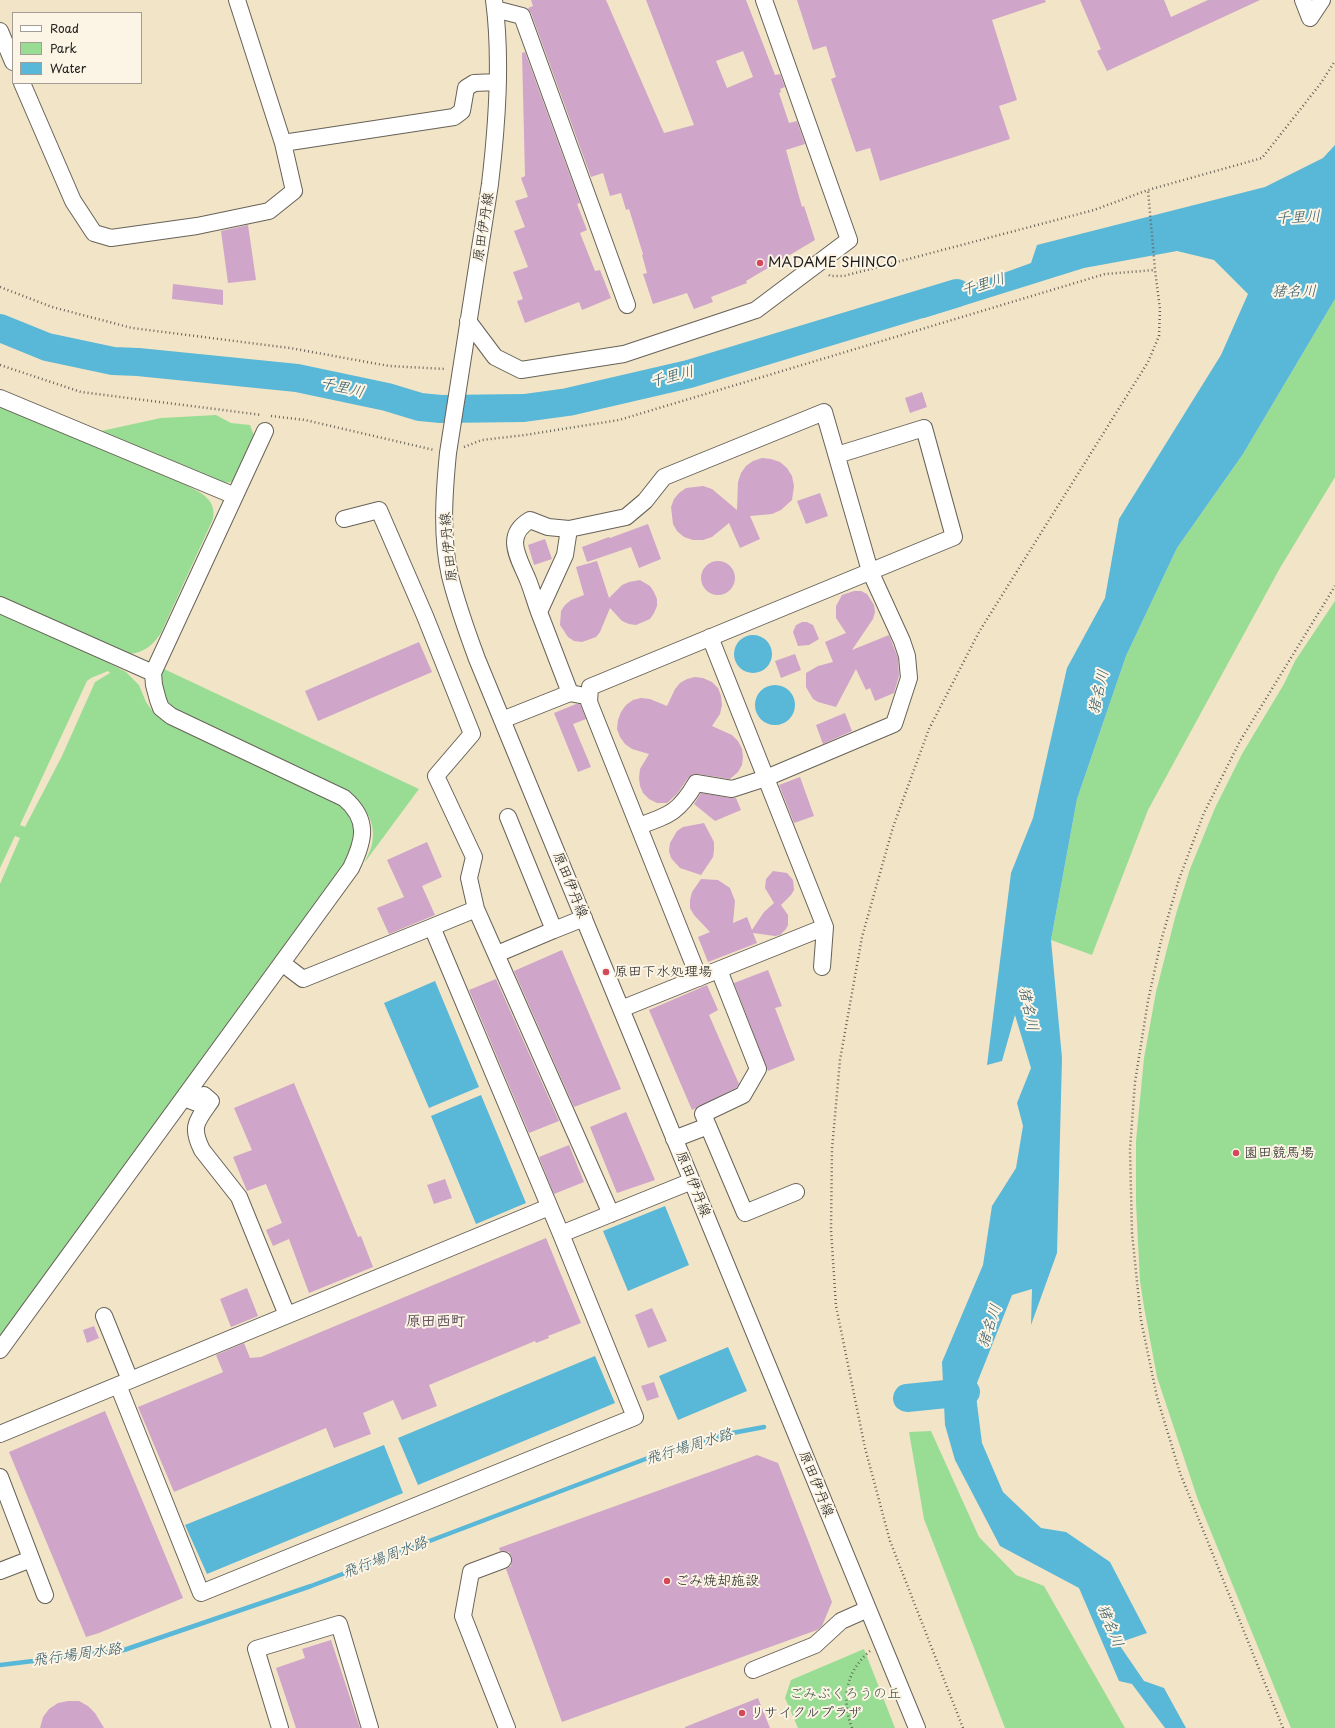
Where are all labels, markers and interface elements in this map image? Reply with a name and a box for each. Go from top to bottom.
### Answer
legend [12,12,142,84]
text: Road [50,19,79,37]
text: Park [50,39,77,57]
text: Water [50,59,86,77]
street label: 原田伊丹線 [470,191,498,263]
water label: 千里川 [1275,208,1321,228]
place label: MADAME SHINCO [768,255,897,271]
marker: MADAME SHINCO [755,258,765,268]
water label: 千里川 [959,270,1007,300]
water label: 猪名川 [1272,283,1316,301]
water label: 千里川 [648,363,696,391]
water label: 千里川 [318,374,366,402]
street label: 原田伊丹線 [437,511,461,583]
water label: 猪名川 [1085,668,1113,716]
street label: 原田伊丹線 [549,849,591,921]
place label: 原田下水処理場 [614,964,712,980]
marker: 原田下水処理場 [601,967,611,977]
water label: 猪名川 [1015,985,1041,1033]
place label: 園田競馬場 [1244,1145,1314,1161]
street label: 原田伊丹線 [672,1148,714,1220]
marker: 園田競馬場 [1231,1148,1241,1158]
water label: 猪名川 [974,1302,1006,1350]
district label: 原田西町 [406,1313,466,1331]
water label: 飛行場周水路 [643,1425,735,1469]
street label: 原田伊丹線 [795,1448,837,1520]
water label: 飛行場周水路 [340,1533,430,1583]
place label: ごみ焼却施設 [675,1573,759,1589]
marker: ごみ焼却施設 [662,1576,672,1586]
water label: 猪名川 [1093,1602,1127,1650]
water label: 飛行場周水路 [31,1640,123,1670]
park label: ごみぶくろうの丘 [789,1686,901,1702]
place label: リサイクルプラザ [750,1705,862,1721]
marker: リサイクルプラザ [737,1708,747,1718]

